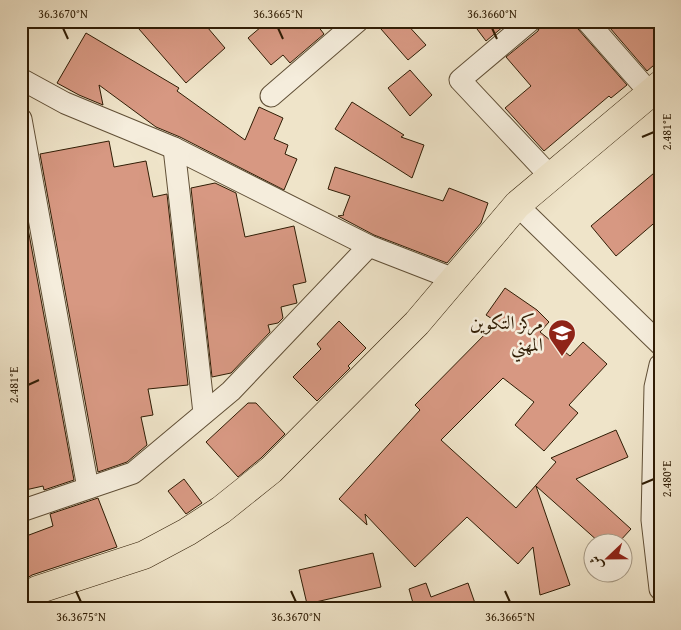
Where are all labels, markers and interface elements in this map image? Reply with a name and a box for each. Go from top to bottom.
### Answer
text: 36.3670°N [38,5,88,22]
text: 36.3665°N [253,5,303,22]
text: 36.3660°N [467,5,517,22]
text: 2.481°E [658,114,675,150]
place label: مركز التكوين المهني [470,308,543,363]
school or university icon: مركز التكوين المهني [547,318,577,357]
text: 2.481°E [5,367,22,403]
text: 2.480°E [658,461,675,497]
north arrow [584,532,634,582]
text: ش [584,553,608,573]
text: 36.3675°N [56,608,106,625]
text: 36.3670°N [271,608,321,625]
text: 36.3665°N [485,608,535,625]

